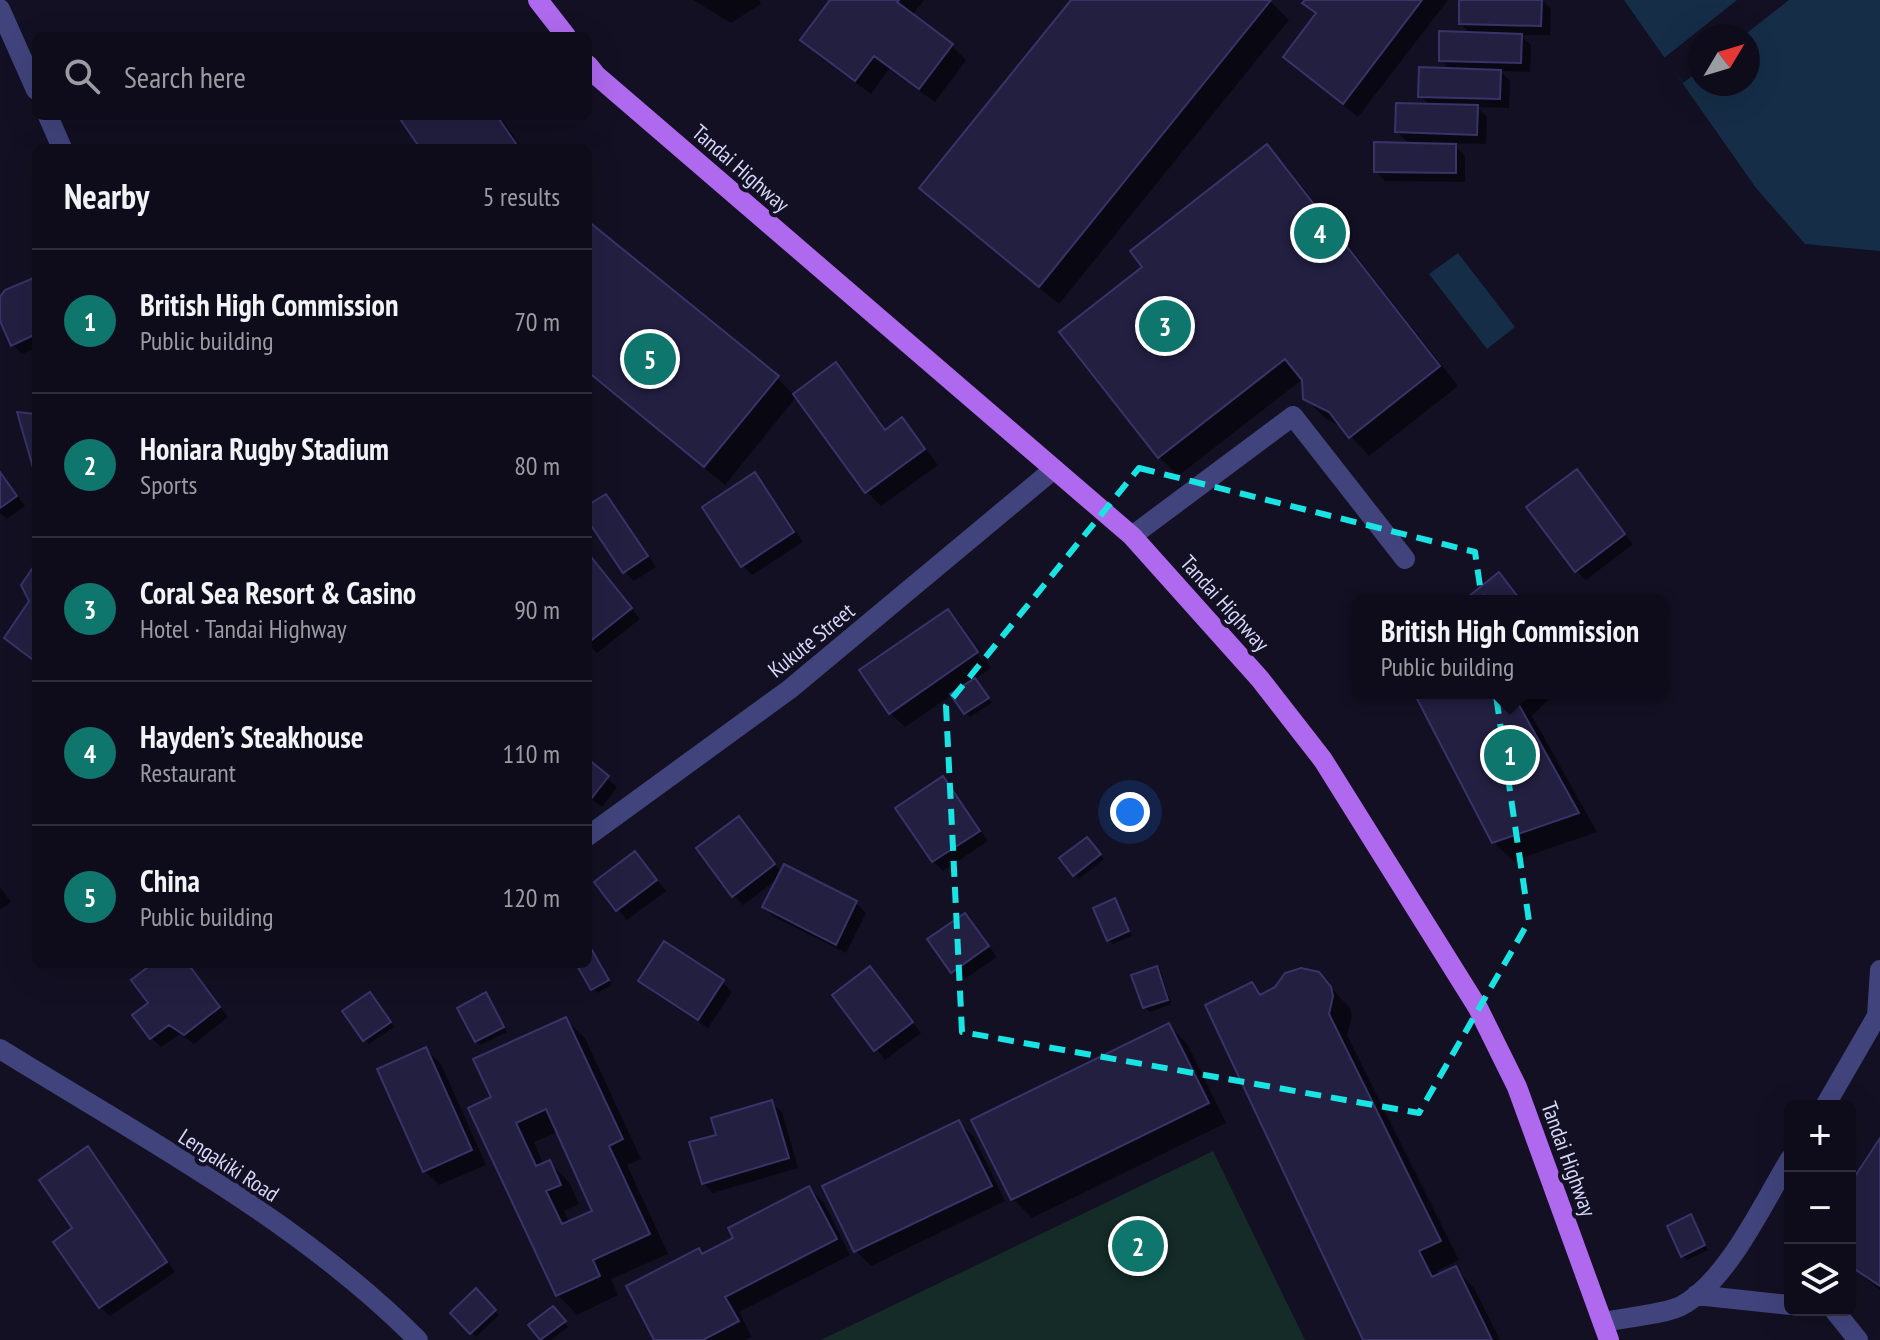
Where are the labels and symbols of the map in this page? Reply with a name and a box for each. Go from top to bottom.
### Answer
north arrow [1688,24,1760,96]
street label: Tandai Highway [687,118,796,218]
pin: 4 [1294,203,1346,263]
pin: 3 [1139,296,1191,356]
pin: 5 [624,329,676,389]
street label: Tandai Highway [1174,549,1276,657]
street label: Kukute Street [762,597,860,683]
pin: 1 [1484,725,1536,785]
your location [1110,792,1150,832]
street label: Tandai Highway [1535,1098,1603,1221]
street label: Lengakiki Road [174,1122,284,1208]
pin: 2 [1112,1216,1164,1276]

